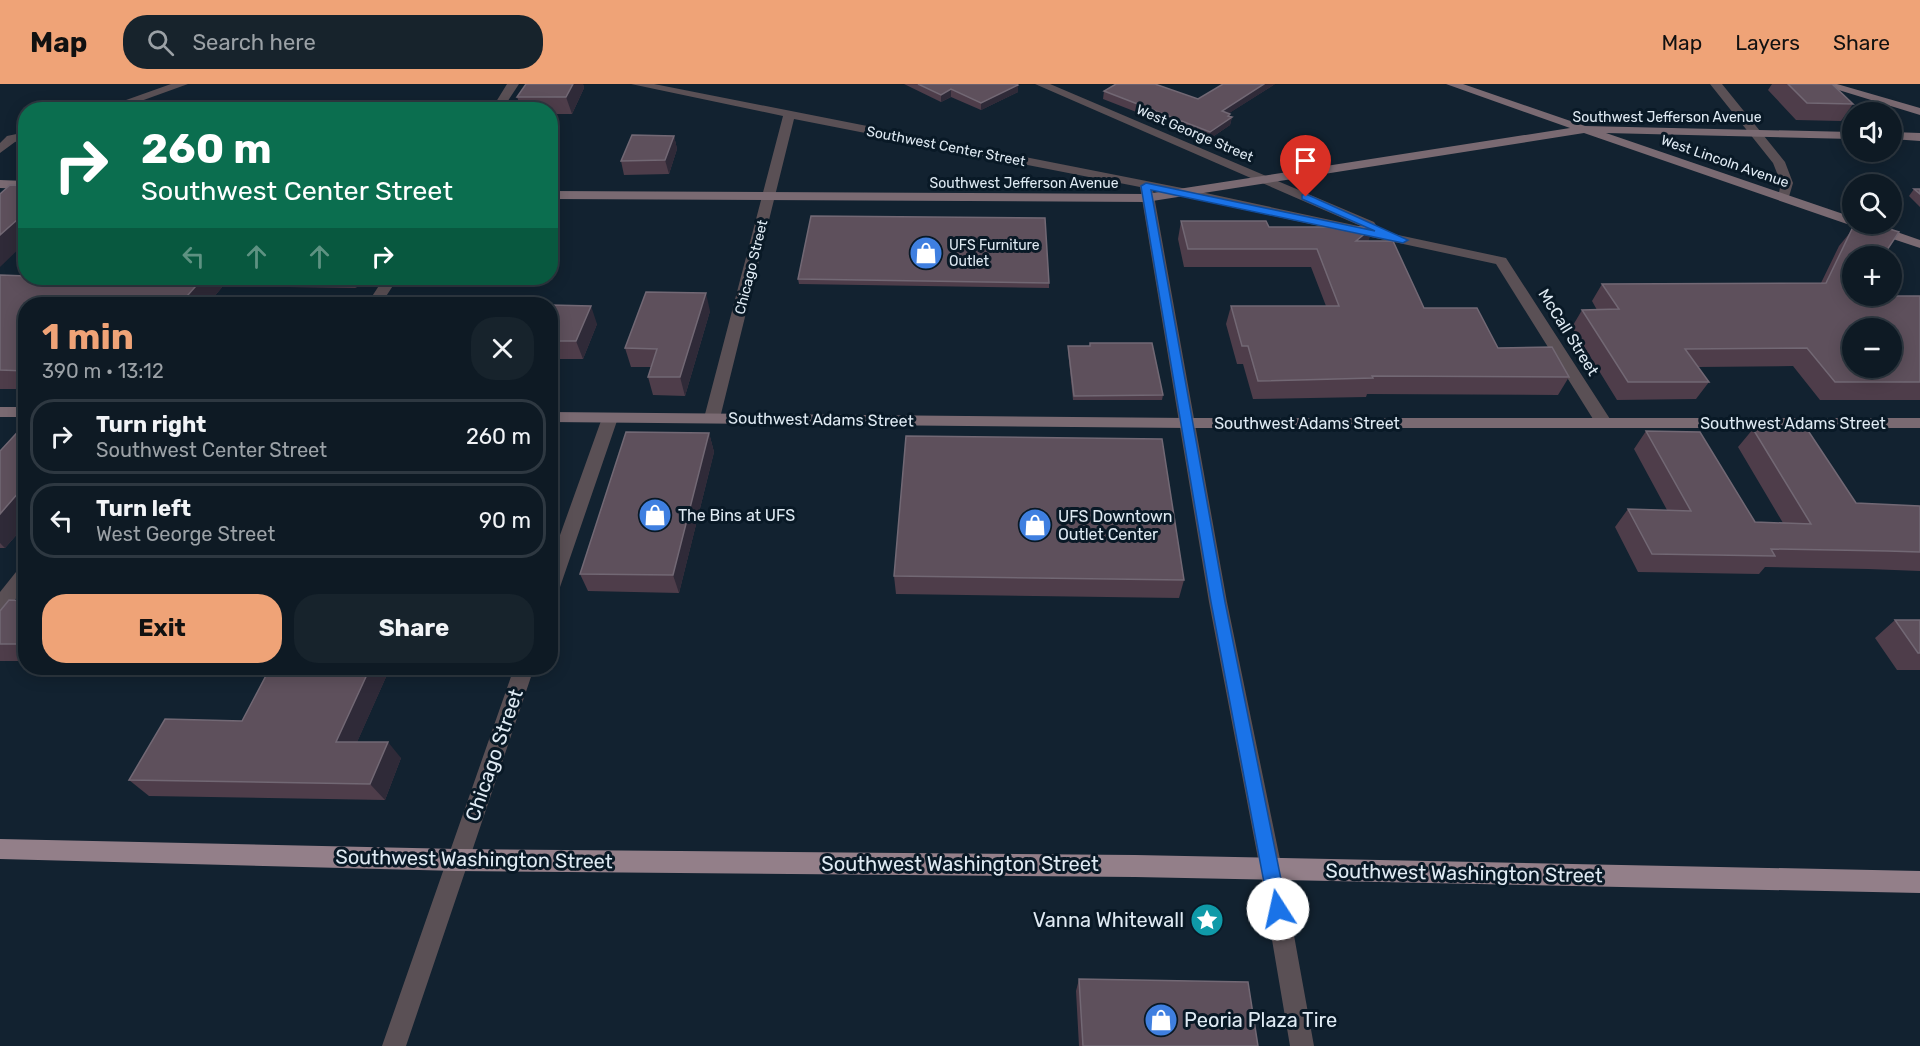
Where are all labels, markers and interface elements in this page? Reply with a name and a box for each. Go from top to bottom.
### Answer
search box [123,15,543,69]
text: Map [30,26,87,59]
icon: search [144,26,177,59]
text: Search here [192,29,316,56]
text: Map [1661,30,1702,55]
text: Layers [1735,30,1800,55]
text: Share [1833,30,1890,55]
street label: West George Street [1134,101,1256,166]
map controls [1842,102,1902,378]
button: sound [1842,102,1902,162]
street label: Southwest Jefferson Avenue [1572,109,1762,126]
street label: Southwest Center Street [865,123,1027,170]
text: 260 m [141,124,272,174]
icon: right [42,126,120,204]
street label: West Lincoln Avenue [1659,132,1791,191]
pin [1280,135,1331,197]
icon: arrive [1289,144,1322,177]
button: search [1842,174,1902,234]
text: Southwest Center Street [141,175,453,207]
street label: Southwest Jefferson Avenue [929,175,1119,192]
street label: Chicago Street [732,218,772,316]
shop icon: UFS Furniture Outlet [908,235,944,271]
place label: UFS Furniture Outlet [949,237,1040,270]
icon: left [177,240,210,273]
icon: ahead [240,240,273,273]
icon: ahead [303,240,336,273]
icon: right [366,240,399,273]
button: + [1842,246,1902,306]
street label: McCall Street [1534,285,1603,379]
text: 1 min [42,315,134,358]
button: close [471,317,534,380]
button: − [1842,318,1902,378]
text: 390 m · 13:12 [42,359,164,383]
street label: Southwest Adams Street [728,408,914,431]
text: Turn right [96,411,206,438]
street label: Southwest Adams Street [1214,414,1400,433]
street label: Southwest Adams Street [1700,414,1886,433]
icon: right [45,420,78,453]
text: 260 m [466,423,531,450]
text: Southwest Center Street [96,438,327,462]
text: Turn left [96,495,191,522]
shop icon: The Bins at UFS [637,497,673,533]
icon: left [45,504,78,537]
place label: The Bins at UFS [678,506,795,525]
text: 90 m [479,507,531,534]
shop icon: UFS Downtown Outlet Center [1017,507,1053,543]
place label: UFS Downtown Outlet Center [1058,507,1172,544]
text: West George Street [96,522,275,546]
button: Exit [42,594,282,663]
button: Share [294,594,534,663]
street label: Chicago Street [460,685,528,824]
street label: Southwest Washington Street [335,845,613,873]
street label: Southwest Washington Street [821,852,1099,876]
street label: Southwest Washington Street [1325,859,1603,887]
position arrow [1246,877,1310,941]
place icon: Vanna Whitewall [1189,902,1225,938]
place label: Vanna Whitewall [1033,908,1184,932]
shop icon: Peoria Plaza Tire [1143,1002,1179,1038]
place label: Peoria Plaza Tire [1184,1008,1337,1032]

